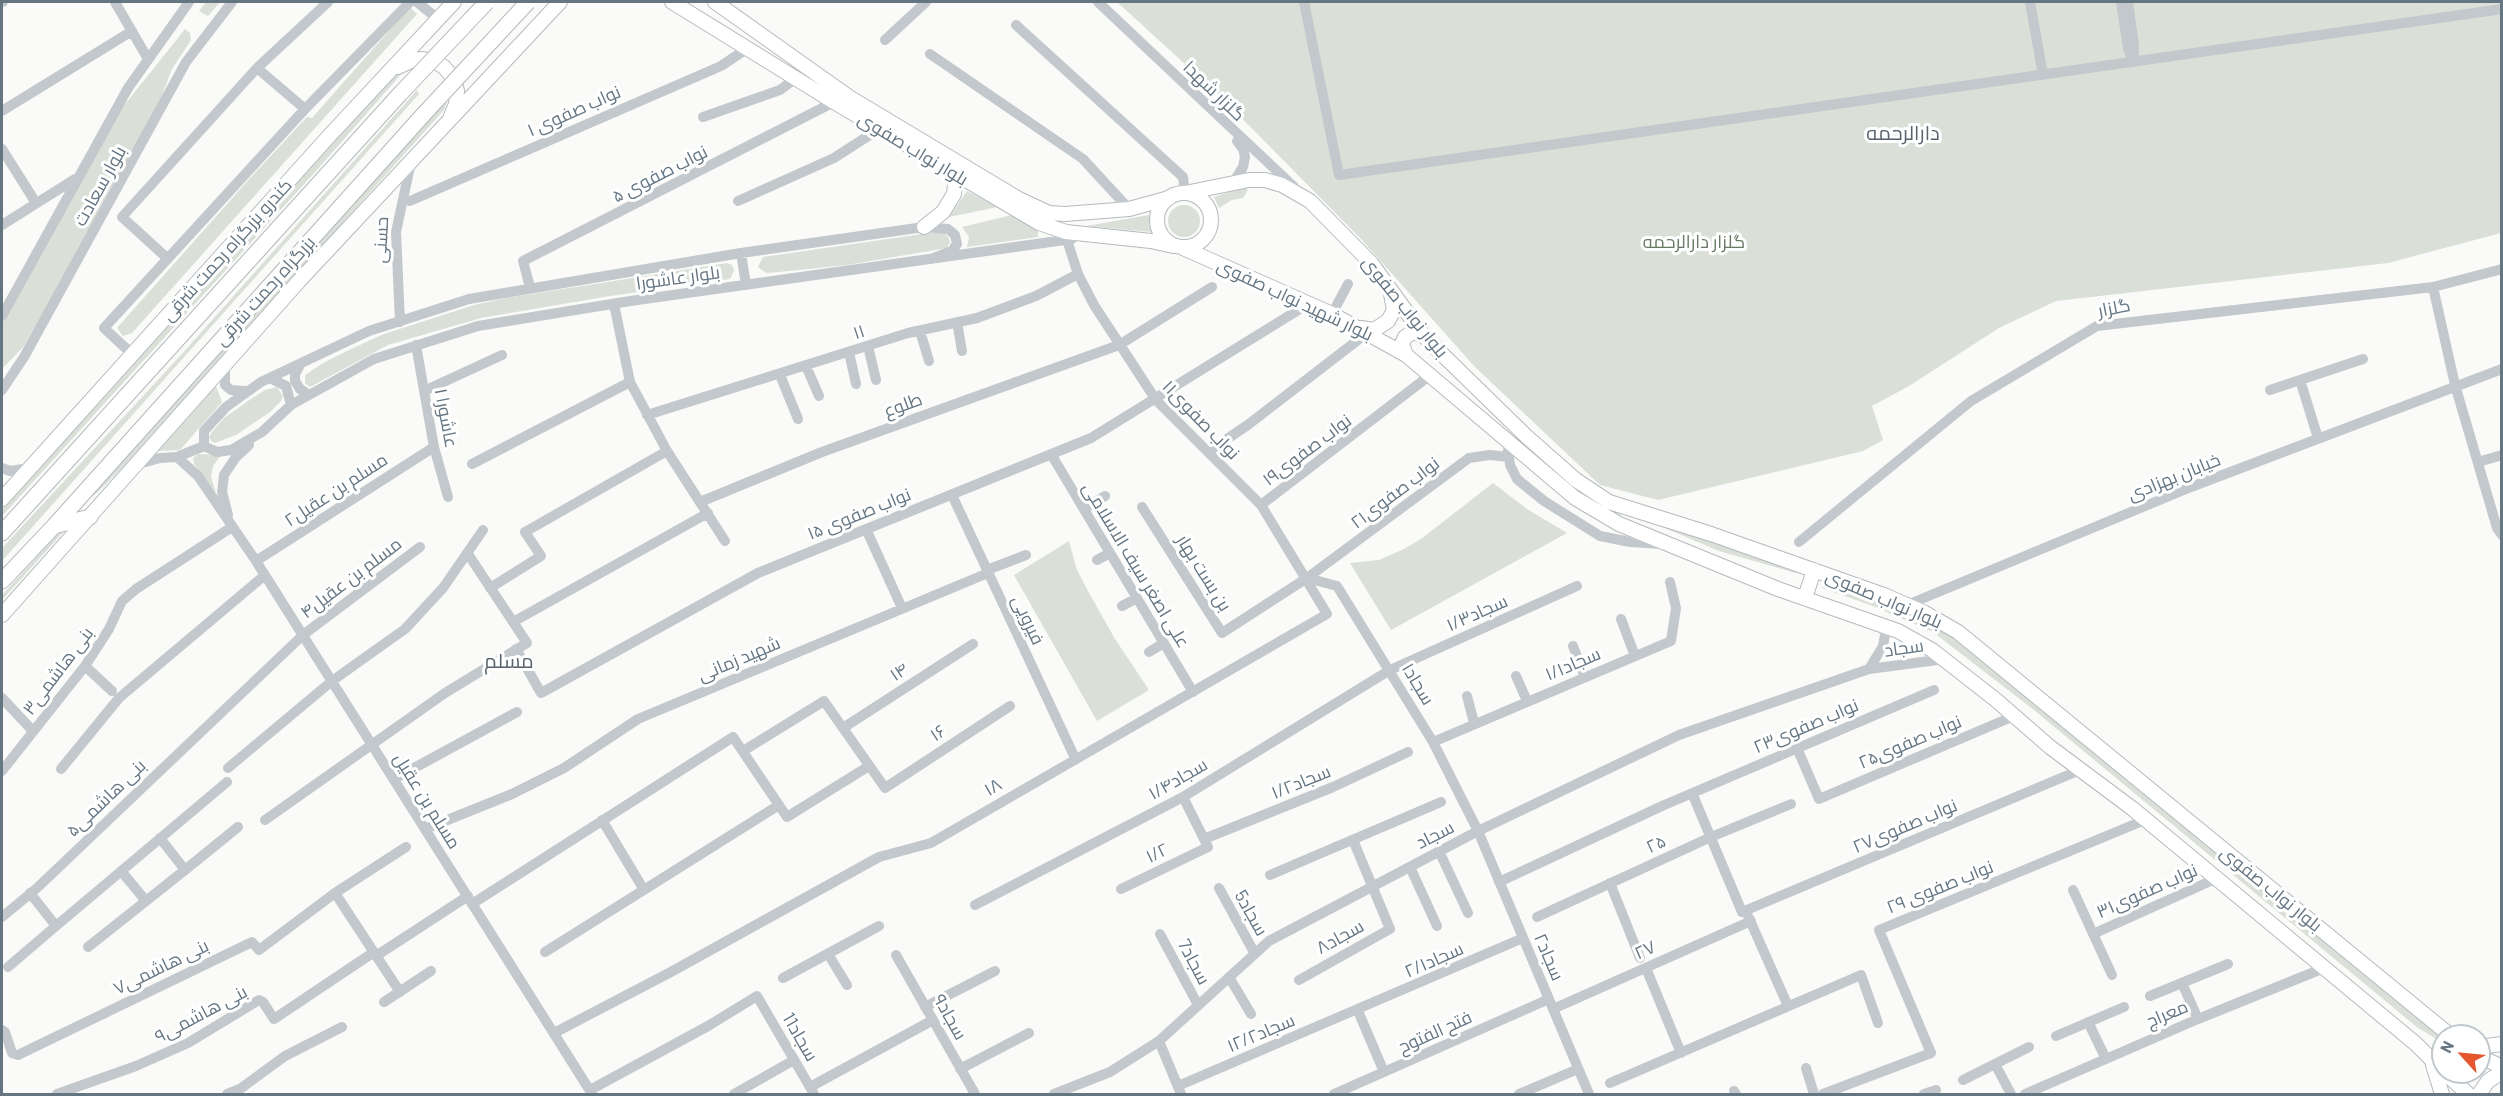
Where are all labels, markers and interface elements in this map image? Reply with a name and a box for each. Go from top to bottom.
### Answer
street label: گلزار شهدا [1179,56,1249,126]
street label: نواب صفوی ۱ [524,81,624,141]
street label: بلوار نواب صفوی [854,108,972,190]
district label: دارالرحمه [1866,121,1940,145]
street label: نواب صفوی ۵ [609,141,711,207]
street label: بلوار سعادت [69,142,131,230]
street label: کندرو بزرگراه رحمت شرقی [157,174,297,326]
street label: حسنی [369,216,393,264]
park label: گلزار دارالرحمه [1643,231,1745,253]
street label: بزرگراه رحمت شرقی [210,232,320,350]
street label: بلوار نواب صفوی [1357,252,1453,362]
street label: بلوار شهید نواب صفوی [1213,254,1377,346]
street label: بلوار عاشورا [635,261,721,295]
street label: گلزار [2096,294,2132,322]
street label: ۱۱ [850,320,868,344]
street label: ۱۱نواب صفوی [1158,376,1244,464]
street label: عاشورا ۱ [430,386,462,450]
street label: طلوع [881,388,925,422]
street label: ۱۹نواب صفوی [1258,410,1356,490]
street label: مسلم بن عقیل۲ [280,449,392,531]
street label: خیابان بهزادی [2125,449,2223,505]
street label: ۲۱نواب صفوی [1346,453,1444,533]
street label: علی اصغر سیف الاسلامی [1078,478,1194,652]
street label: نواب صفوی ۱۵ [804,483,914,545]
street label: بن بست بهار [1172,531,1236,615]
street label: مسلم بن عقیل۴ [296,533,406,623]
street label: بلوار نواب صفوی [1822,565,1946,633]
street label: ۱/۳سجاد [1443,590,1511,636]
street label: فیرویی [1007,592,1049,648]
street label: بنی هاشمی۳ [18,623,98,719]
street label: شهید زمانی [694,632,784,686]
street label: سجاد [1883,635,1925,661]
street label: ۱/۱سجاد [1542,643,1604,685]
district label: مسلم [484,649,534,673]
street label: ۱۴ [886,658,912,686]
street label: ۱سجاد [1397,659,1439,709]
street label: ۲۳نواب صفوی [1750,694,1862,758]
street label: ۲۵نواب صفوی [1855,711,1965,773]
street label: ۱۶ [926,720,950,746]
street label: مسلم بن عقیل [389,749,465,853]
street label: ۱/۴سجاد [1145,754,1211,804]
street label: بنی هاشمی۵ [62,755,150,841]
street label: ۱/۲سجاد [1268,760,1334,804]
street label: ۱۸ [980,773,1006,801]
street label: ۲۷نواب صفوی [1850,794,1960,858]
street label: سجاد [1412,816,1458,854]
street label: ۲۵ [1643,830,1669,858]
street label: ۱/۲ [1142,838,1172,868]
street label: بلوار نواب صفوی [2216,841,2326,937]
street label: نواب صفوی ۲۹ [1884,856,1996,918]
street label: ۳۱نواب صفوی [2093,859,2201,923]
street label: 5سجاد [1230,886,1272,940]
street label: ۸سجاد [1312,915,1368,959]
street label: ۲سجاد [1529,930,1569,984]
street label: بنی هاشمی۷ [110,935,212,999]
street label: 7سجاد [1173,936,1215,988]
street label: ۲۷ [1631,936,1659,964]
street label: ۲/۱سجاد [1401,938,1467,982]
street label: بنی هاشمی۹ [151,981,251,1047]
street label: ۹سجاد [929,990,971,1044]
street label: معراج [2143,996,2191,1032]
street label: فتح الفتوح [1395,1006,1475,1058]
street label: 11سجاد [778,1009,822,1065]
street label: ۱۲/۲سجاد [1224,1009,1298,1057]
north arrow [2431,1024,2491,1084]
text: N [2435,1037,2457,1056]

